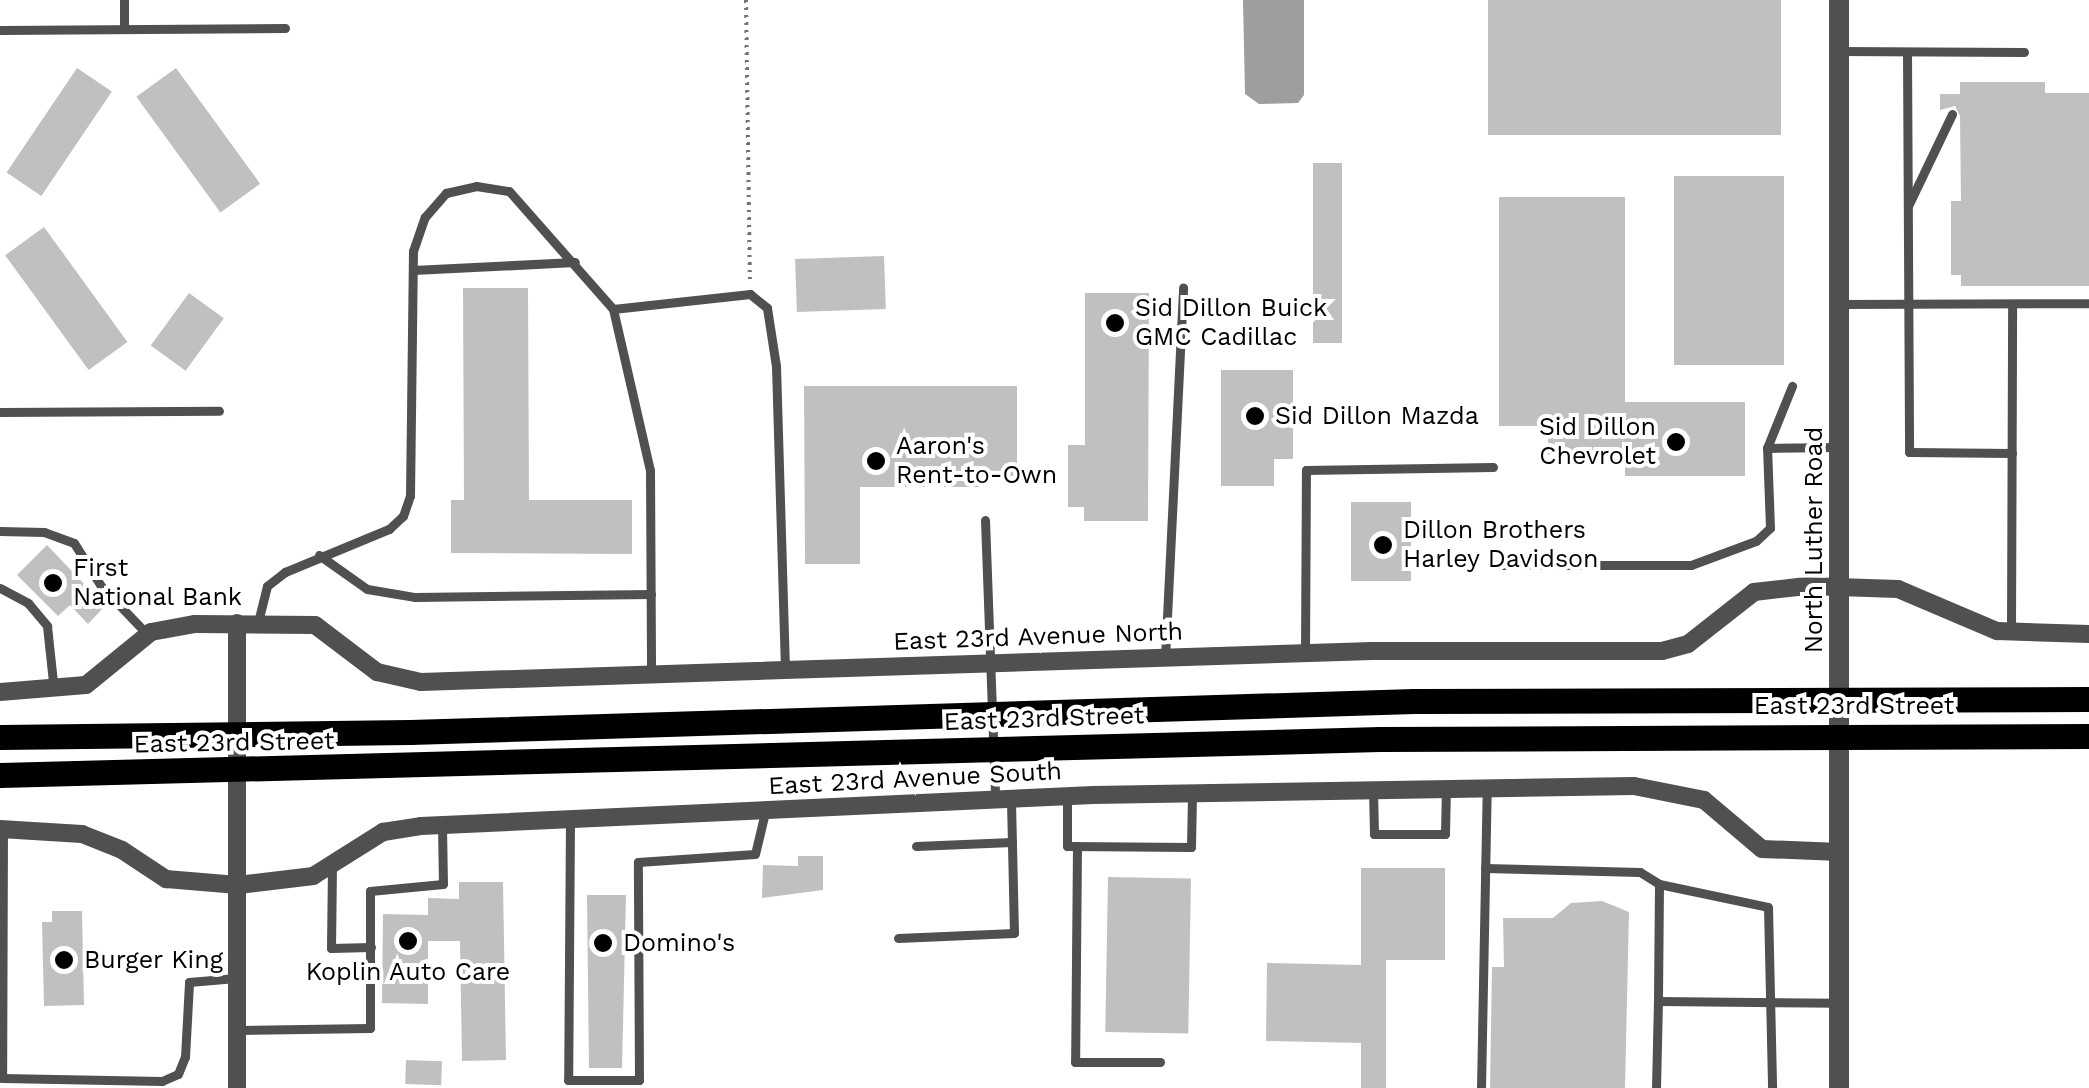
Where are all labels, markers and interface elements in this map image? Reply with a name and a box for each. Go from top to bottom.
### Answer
place label: Sid Dillon Buick GMC Cadillac [1135,294,1327,353]
marker: Sid Dillon Buick GMC Cadillac [1104,312,1126,334]
place label: Sid Dillon Mazda [1275,401,1479,431]
marker: Sid Dillon Mazda [1244,405,1266,427]
place label: Sid Dillon Chevrolet [1539,413,1656,472]
street label: North Luther Road [1799,426,1829,654]
marker: Sid Dillon Chevrolet [1665,431,1687,453]
place label: Aaron's Rent-to-Own [896,432,1057,491]
marker: Aaron's Rent-to-Own [865,450,887,472]
place label: Dillon Brothers Harley Davidson [1403,516,1599,575]
marker: Dillon Brothers Harley Davidson [1372,534,1394,556]
place label: First National Bank [73,554,243,613]
marker: First National Bank [42,572,64,594]
street label: East 23rd Avenue North [892,617,1184,657]
street label: East 23rd Street [1754,691,1954,721]
street label: East 23rd Street [943,701,1145,737]
street label: East 23rd Street [133,726,335,760]
street label: East 23rd Avenue South [767,756,1063,802]
place label: Domino's [623,928,735,958]
marker: Koplin Auto Care [397,930,419,952]
marker: Domino's [592,932,614,954]
place label: Burger King [84,945,224,975]
marker: Burger King [53,949,75,971]
place label: Koplin Auto Care [305,957,511,987]

